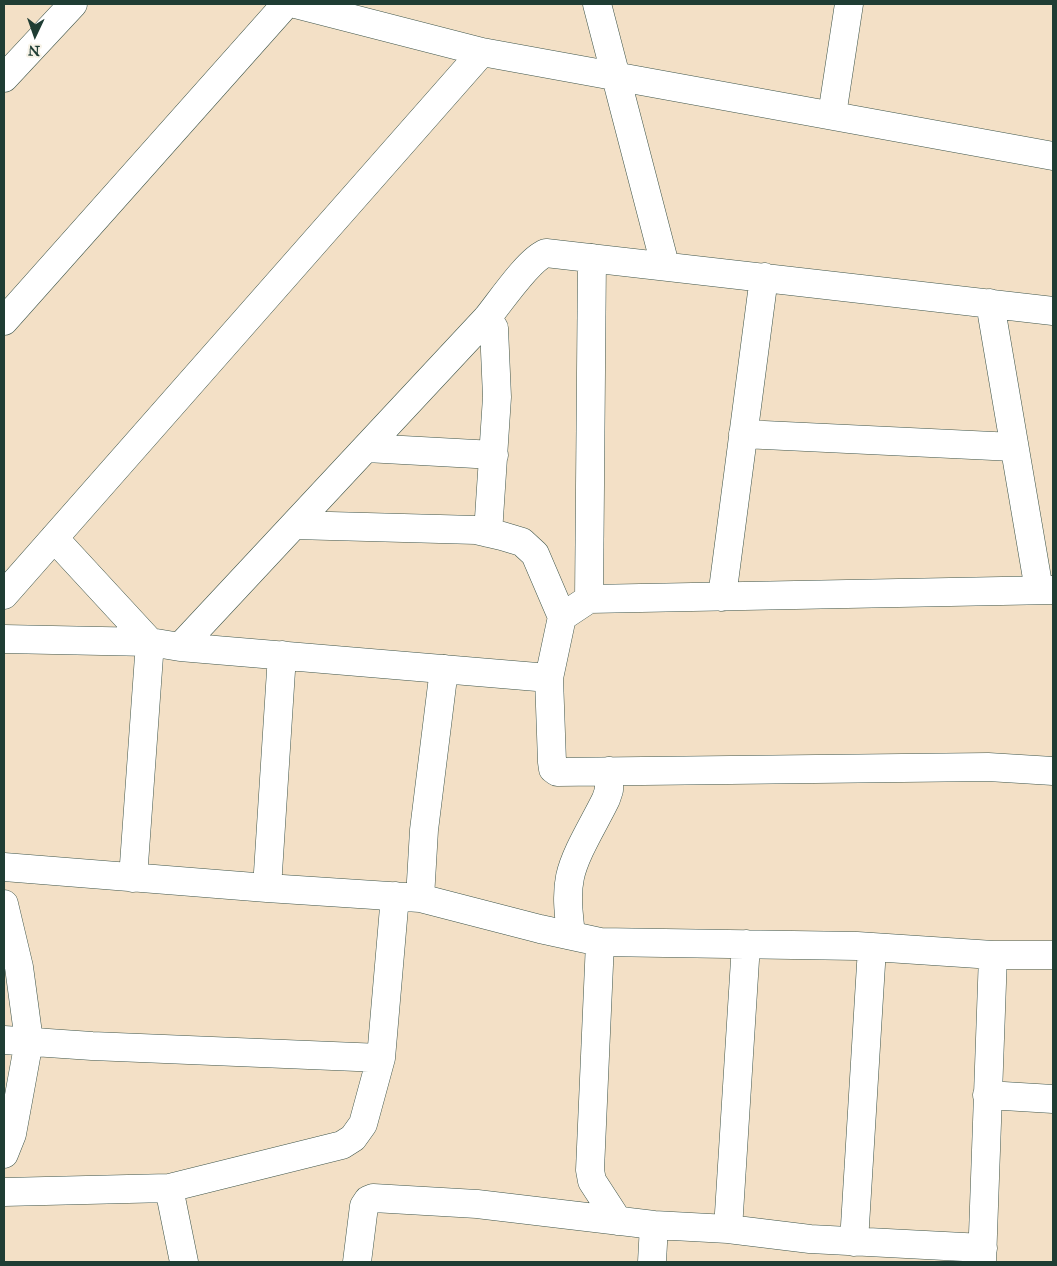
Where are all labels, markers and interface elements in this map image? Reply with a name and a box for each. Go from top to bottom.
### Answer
north arrow [10,10,60,60]
text: N [28,42,41,59]

